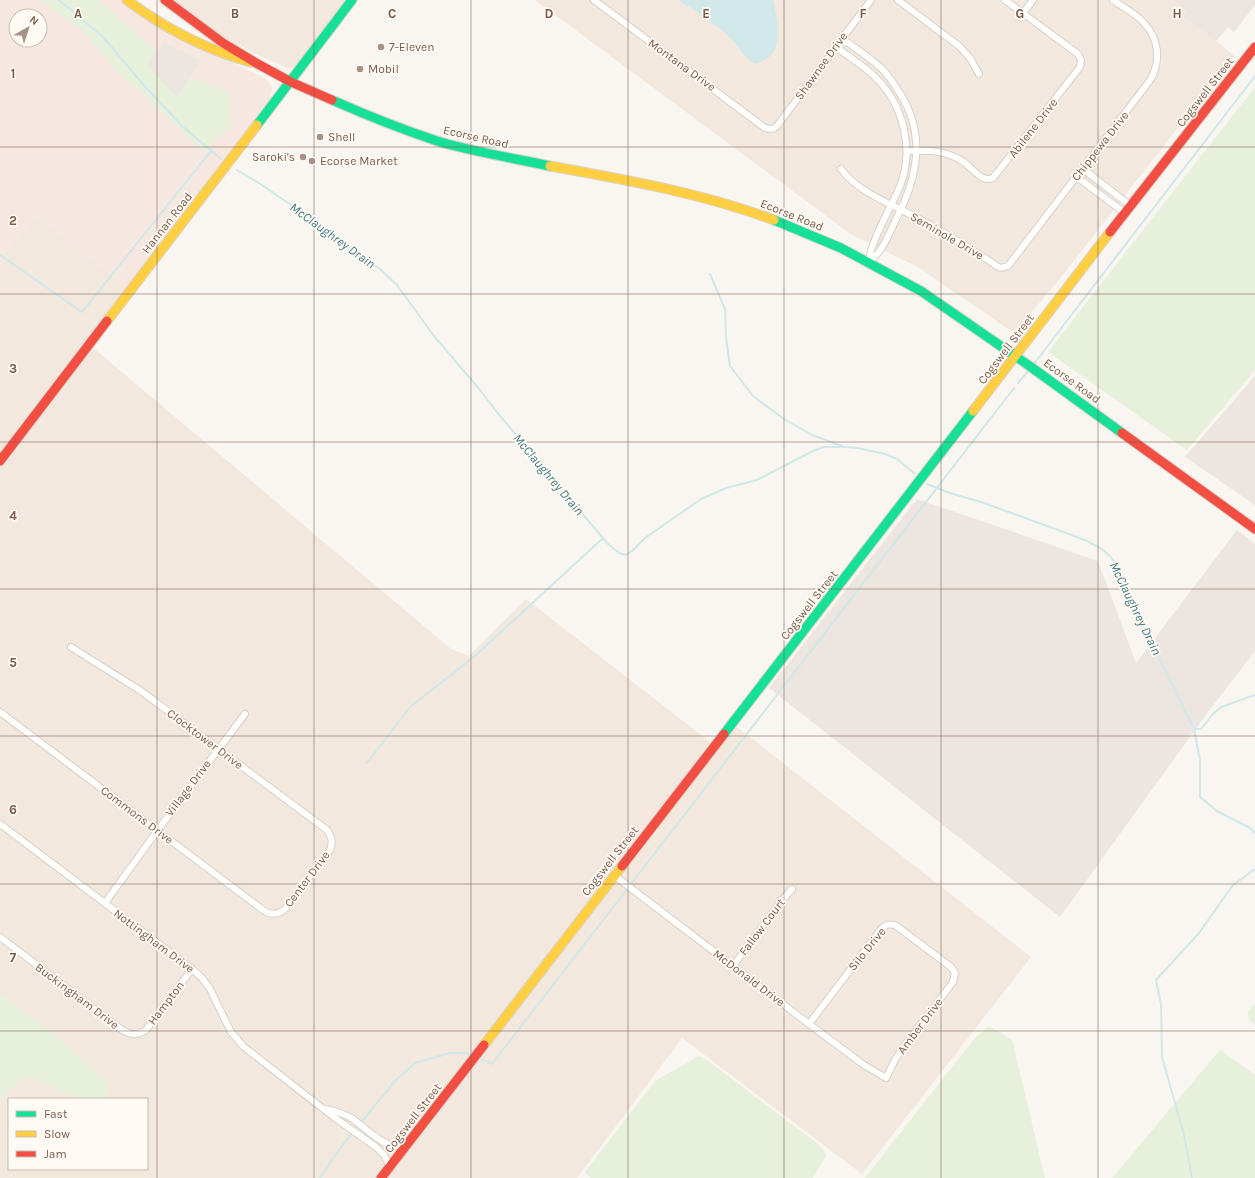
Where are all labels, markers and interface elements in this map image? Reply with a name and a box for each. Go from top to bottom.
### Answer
text: A [74,6,82,21]
text: B [231,6,239,21]
text: C [388,6,396,21]
text: D [545,6,554,21]
text: E [702,6,710,21]
text: F [859,6,867,21]
text: G [1016,6,1024,21]
text: H [1172,6,1182,21]
north arrow [8,8,48,48]
text: N [27,13,41,28]
street label: Shawnee Drive [792,29,850,103]
street label: Montana Drive [646,36,718,94]
place label: 7-Eleven [389,40,435,54]
marker: 7-Eleven [376,42,386,52]
street label: Cogswell Street [1174,54,1237,130]
place label: Mobil [368,62,399,76]
marker: Mobil [355,64,365,74]
text: 1 [11,66,15,81]
street label: Abilene Drive [1006,96,1060,160]
street label: Chippewa Drive [1068,108,1132,184]
street label: Ecorse Road [442,123,510,151]
place label: Shell [328,130,355,144]
marker: Shell [315,132,325,142]
place label: Saroki's [252,150,295,164]
marker: Saroki's [298,152,308,162]
place label: Ecorse Market [320,154,398,168]
marker: Ecorse Market [307,156,317,166]
street label: Hannan Road [139,190,195,256]
street label: Ecorse Road [758,196,826,234]
water label: McClaughrey Drain [287,199,378,271]
street label: Seminole Drive [908,209,986,263]
text: 2 [9,213,17,228]
street label: Cogswell Street [975,311,1037,387]
street label: Ecorse Road [1041,356,1103,406]
text: 3 [9,361,17,376]
water label: McClaughrey Drain [510,430,587,518]
text: 4 [9,508,17,523]
water label: McClaughrey Drain [1106,559,1165,657]
street label: Cogswell Street [778,567,841,643]
text: 5 [9,655,17,670]
street label: Clocktower Drive [164,706,246,772]
street label: Village Drive [162,757,214,819]
street label: Commons Drive [98,783,176,847]
text: 6 [9,802,17,817]
street label: Cogswell Street [579,823,642,899]
street label: Center Drive [281,848,333,910]
street label: Fallow Court [736,895,788,958]
street label: Nottingham Drive [111,906,197,976]
street label: Silo Drive [845,925,889,973]
street label: McDonald Drive [710,947,788,1009]
text: 7 [10,950,17,965]
street label: Buckingham Drive [32,960,122,1032]
street label: Hampton [145,978,187,1028]
street label: Amber Drive [894,995,946,1057]
street label: Cogswell Street [382,1080,445,1156]
legend [8,1098,148,1170]
text: Fast [44,1107,68,1121]
text: Slow [44,1127,70,1141]
text: Jam [44,1147,67,1161]

